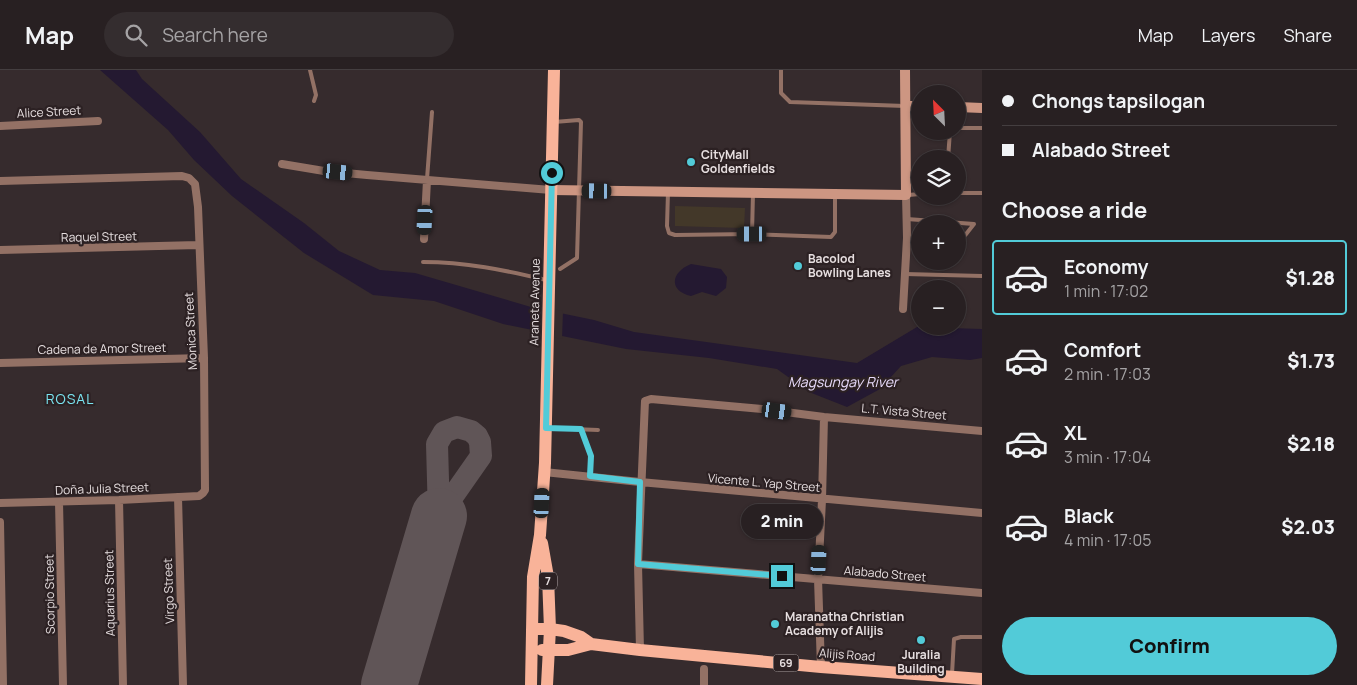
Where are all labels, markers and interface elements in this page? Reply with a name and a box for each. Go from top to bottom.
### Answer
search box [104,12,454,57]
text: Map [25,18,74,51]
icon: search [122,21,150,49]
text: Search here [162,22,268,48]
text: Map [1138,23,1173,47]
text: Layers [1201,23,1255,47]
text: Share [1283,23,1332,47]
north arrow [911,85,966,140]
map controls [911,85,966,335]
text: Chongs tapsilogan [1032,88,1205,114]
street label: Alice Street [16,101,82,122]
text: Alabado Street [1032,137,1170,163]
place label: CityMall Goldenfields [701,146,776,177]
button: layers [911,150,966,205]
marker: CityMall Goldenfields [685,156,697,168]
route start [541,162,563,184]
car [322,163,353,181]
car [581,183,612,199]
text: Choose a ride [1002,195,1147,225]
car [416,205,433,235]
button: + [911,215,966,270]
street label: Raquel Street [61,227,137,246]
car [737,227,767,242]
place label: Bacolod Bowling Lanes [808,250,891,281]
text: Economy [1064,254,1148,280]
icon: car [1004,255,1049,300]
street label: Araneta Avenue [525,258,544,346]
marker: Bacolod Bowling Lanes [792,260,804,272]
text: $1.28 [1286,265,1335,291]
button: − [911,280,966,335]
text: 1 min · 17:02 [1064,280,1148,302]
street label: Monica Street [180,291,201,370]
text: Comfort [1064,337,1141,363]
icon: car [1004,338,1049,383]
street label: Cadena de Amor Street [37,339,167,358]
text: $1.73 [1287,348,1335,374]
text: 2 min · 17:03 [1064,363,1151,385]
water label: Magsungay River [788,372,900,391]
district label: ROSAL [46,389,94,408]
street label: L.T. Vista Street [861,399,948,424]
car [761,401,792,421]
text: XL [1064,420,1087,446]
icon: car [1004,421,1049,466]
text: $2.18 [1287,431,1335,457]
text: 3 min · 17:04 [1064,446,1151,468]
street label: Vicente L. Yap Street [707,469,821,496]
street label: Doña Julia Street [55,478,149,499]
car [533,488,550,518]
text: Black [1064,503,1113,529]
callout: 2 min [741,504,823,538]
icon: car [1004,504,1049,549]
text: 2 min [761,510,803,532]
text: $2.03 [1281,514,1335,540]
text: 4 min · 17:05 [1064,529,1152,551]
car [810,545,827,575]
street label: Aquarius Street [100,549,119,637]
street label: Scorpio Street [40,554,59,634]
street label: Virgo Street [159,558,178,624]
street label: Alabado Street [843,561,927,586]
route end [771,565,793,587]
road number: 7 [539,572,557,590]
place label: Maranatha Christian Academy of Alijis [785,608,904,639]
button: Confirm [1002,617,1337,675]
marker: Maranatha Christian Academy of Alijis [769,618,781,630]
marker: Juralia Building [915,634,927,646]
street label: Alijis Road [818,644,876,665]
place label: Juralia Building [897,646,945,677]
road number: 69 [774,654,798,672]

